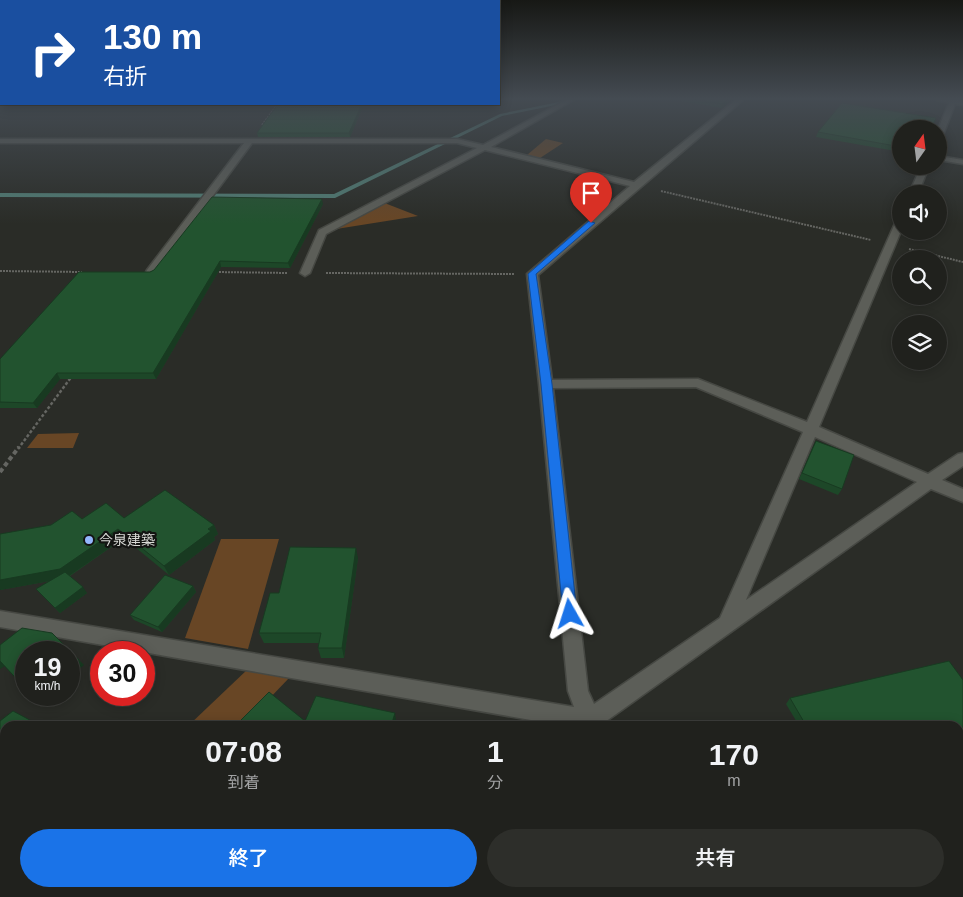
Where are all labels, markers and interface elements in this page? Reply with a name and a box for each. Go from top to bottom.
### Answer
text: 130 m [103,17,202,56]
icon: right [20,20,85,85]
text: 右折 [103,64,147,89]
north arrow [892,120,948,175]
map controls [892,120,947,370]
pin [570,172,612,223]
icon: arrive [577,179,605,207]
button: sound [892,185,947,240]
button: search [892,250,947,305]
button: layers [892,315,947,370]
place label: 今泉建築 [99,532,155,548]
marker: 今泉建築 [83,534,95,546]
position arrow [543,587,595,639]
speed limit sign: 30 [90,641,155,706]
text: 19 [34,653,61,681]
text: km/h [34,679,61,693]
text: 07:08 [205,735,282,768]
text: 1 [487,735,504,768]
text: 170 [709,738,759,771]
text: m [727,772,740,789]
text: 到着 [227,774,260,791]
text: 分 [487,774,503,791]
button: 終了 [20,829,477,887]
button: 共有 [487,829,944,887]

